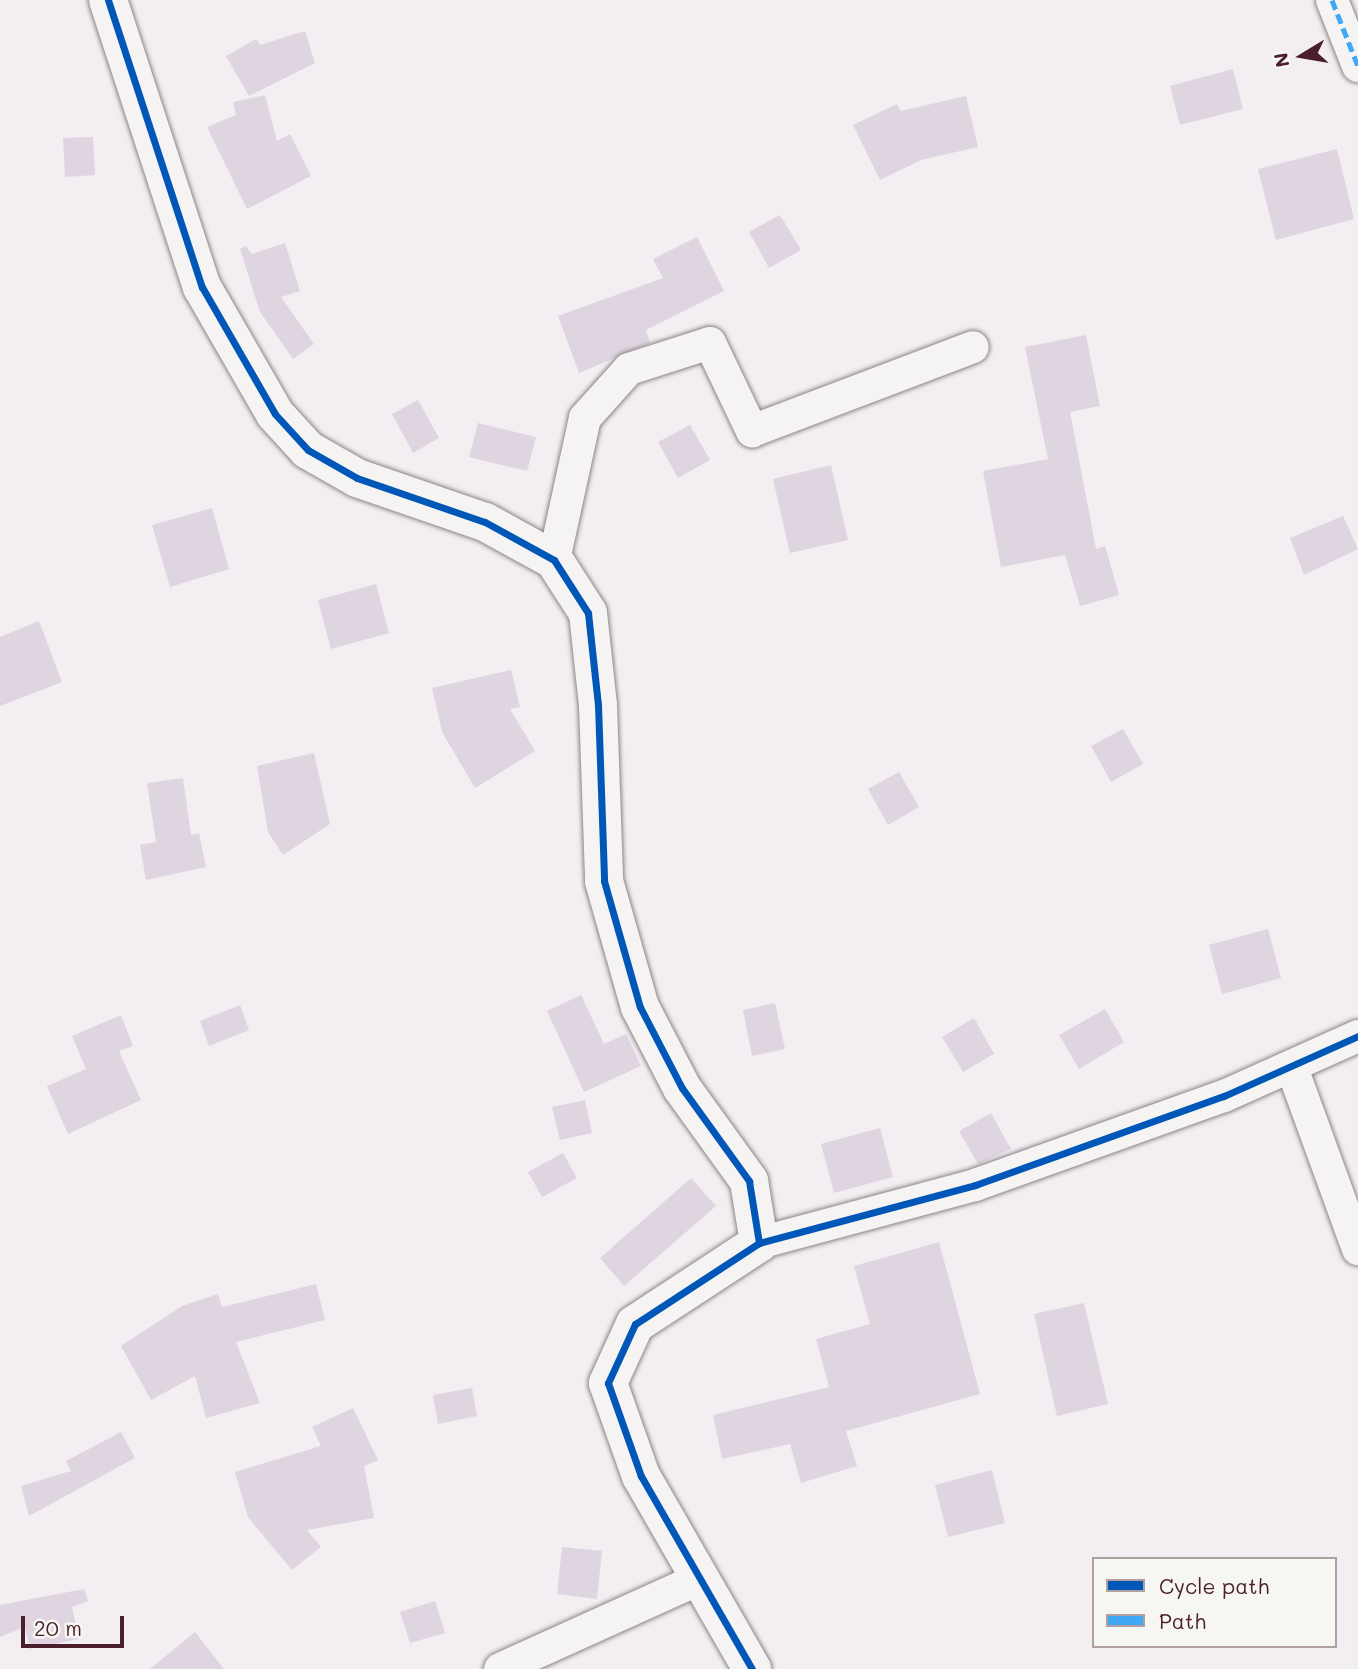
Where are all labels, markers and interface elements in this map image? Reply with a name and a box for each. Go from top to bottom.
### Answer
north arrow [1267,21,1337,91]
text: N [1267,51,1295,70]
legend [1092,1557,1337,1648]
text: Cycle path [1159,1572,1269,1599]
scale bar [24,1602,128,1646]
text: Path [1159,1607,1206,1634]
text: 20 m [34,1614,82,1641]

